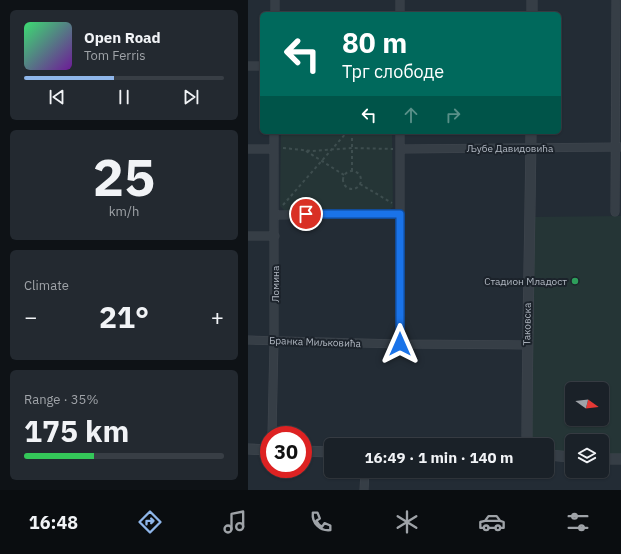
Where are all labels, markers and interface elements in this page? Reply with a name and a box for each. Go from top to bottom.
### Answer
text: 80 m [342,24,407,61]
text: Open Road [84,28,161,47]
icon: left [276,28,328,80]
text: Tom Ferris [84,47,146,64]
text: Трг слободе [342,60,444,83]
icon: previous [46,86,68,108]
icon: pause [113,86,135,108]
icon: next [180,86,202,108]
icon: left [358,104,380,126]
icon: ahead [400,104,422,126]
icon: right [442,104,464,126]
street label: Љубе Давидовића [467,142,554,155]
text: 25 [93,143,155,210]
pin [289,197,323,231]
text: km/h [109,203,139,220]
icon: arrive [295,203,317,225]
street label: Ломина [269,265,282,302]
place label: Стадион Младост [484,275,567,288]
marker: Стадион Младост [570,276,580,286]
text: Climate [24,277,69,294]
text: 21° [99,297,149,336]
text: − [24,302,37,331]
text: + [211,302,224,331]
street label: Таковска [520,302,534,345]
position arrow [379,323,421,365]
street label: Бранка Миљковића [269,334,362,350]
north arrow [565,382,609,426]
map controls [565,382,609,478]
text: Range · 35% [24,391,98,408]
text: 175 km [24,411,129,450]
speed limit sign: 30 [260,426,312,478]
button: layers [565,434,609,478]
text: 16:49 · 1 min · 140 m [365,448,513,467]
icon: directions [136,508,164,536]
icon: music [221,508,249,536]
icon: phone [307,508,335,536]
icon: climate [393,508,421,536]
icon: car [478,508,506,536]
icon: filters [564,508,592,536]
text: 16:48 [29,511,78,534]

